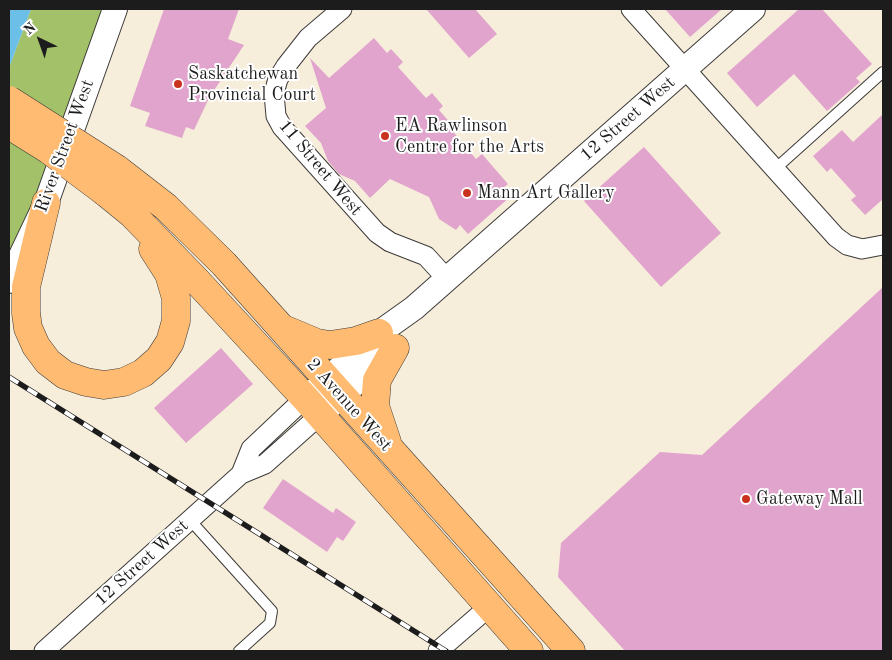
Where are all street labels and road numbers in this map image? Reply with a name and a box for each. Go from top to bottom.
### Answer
street label: 12 Street West [576,72,680,166]
street label: River Street West [31,77,99,215]
street label: 11 Street West [274,116,366,220]
street label: 2 Avenue West [302,354,396,456]
street label: 12 Street West [91,515,193,611]

